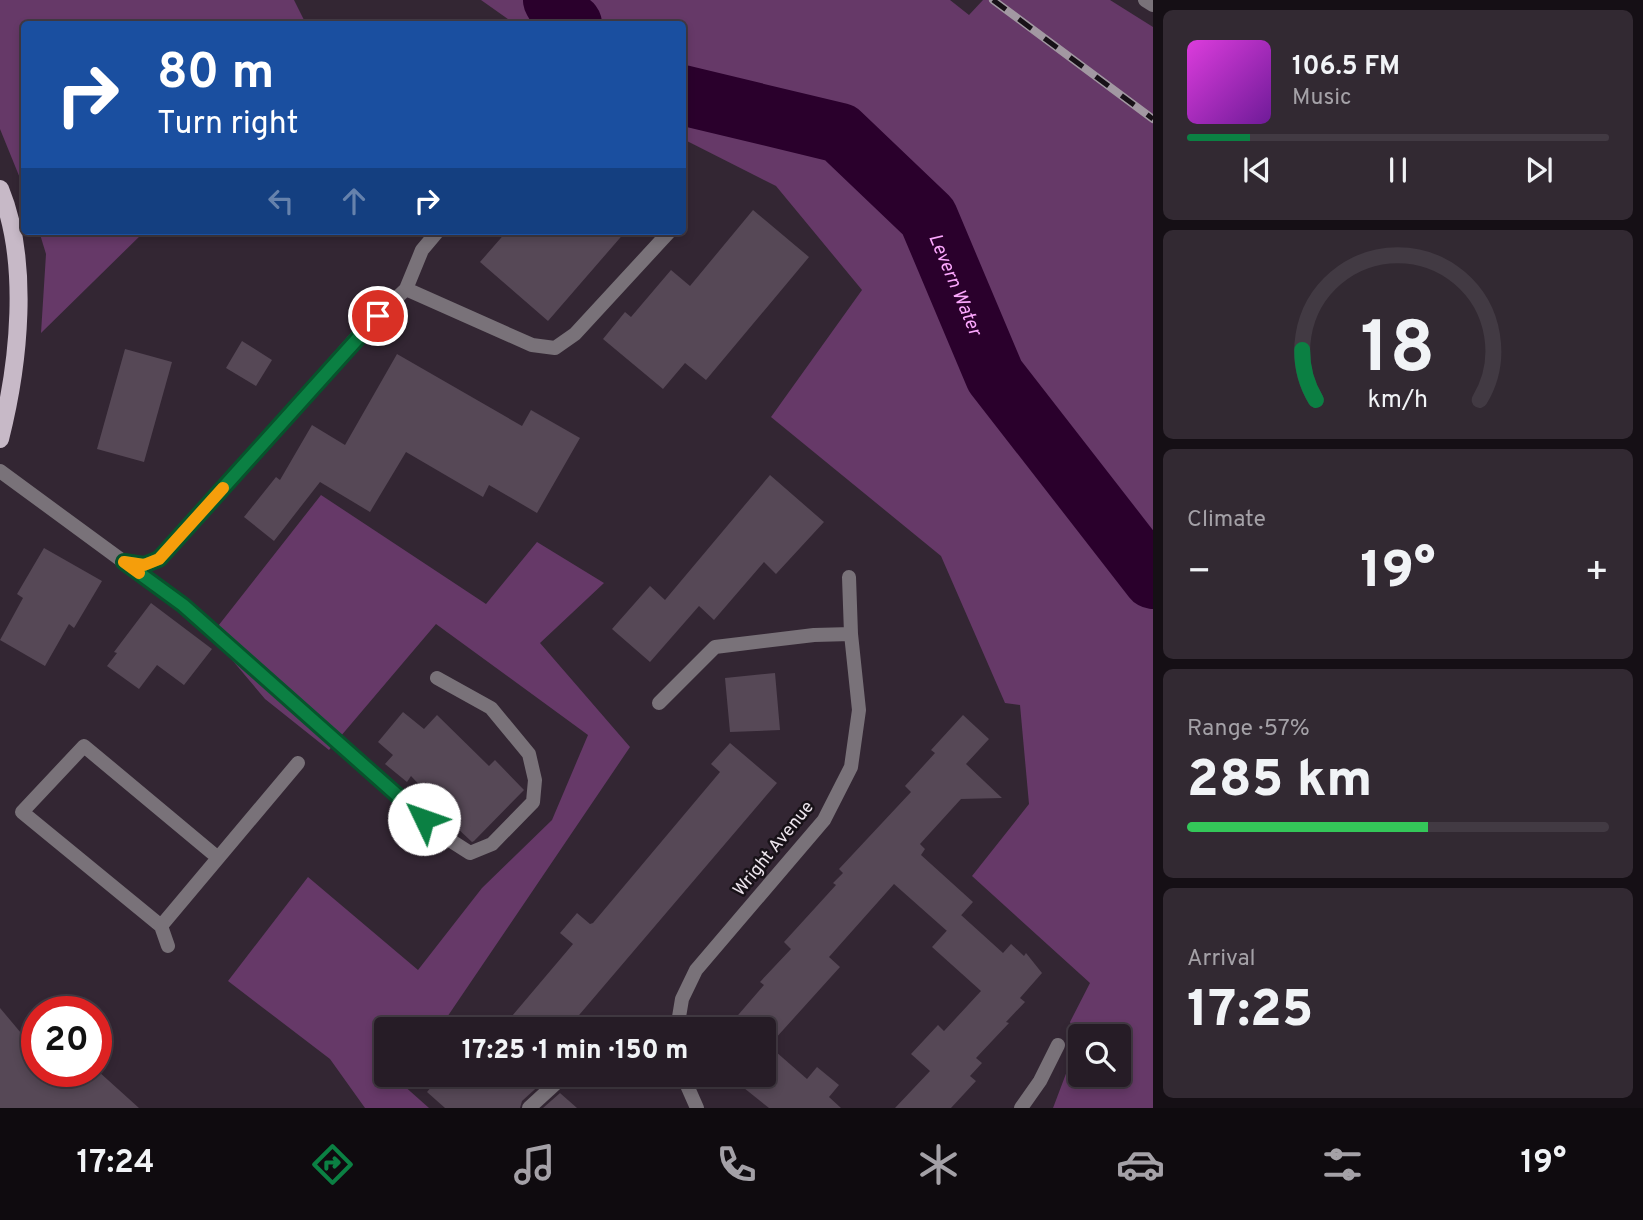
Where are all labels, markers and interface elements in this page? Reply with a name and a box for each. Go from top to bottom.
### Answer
text: 80 m [157,44,274,106]
icon: right [42,49,133,140]
text: 106.5 FM [1292,51,1400,84]
text: Music [1292,84,1352,113]
text: Turn right [157,105,299,145]
icon: previous [1238,151,1276,189]
icon: pause [1379,151,1417,189]
icon: next [1520,151,1558,189]
icon: left [262,182,300,220]
icon: ahead [335,182,373,220]
icon: right [408,182,446,220]
water label: Levern Water [922,230,987,341]
pin [348,286,408,346]
icon: arrive [359,297,397,335]
text: 18 [1361,307,1435,399]
text: km/h [1368,385,1428,417]
text: Climate [1187,506,1266,535]
text: 19° [1360,540,1436,606]
text: − [1187,549,1212,598]
text: + [1584,549,1609,598]
text: Range · 57% [1187,715,1310,744]
text: 285 km [1187,749,1372,815]
position arrow [387,782,461,856]
street label: Wright Avenue [729,797,820,901]
text: Arrival [1187,945,1256,974]
text: 17:25 [1187,979,1313,1045]
speed limit sign: 20 [21,996,112,1087]
map controls [1068,1024,1131,1087]
button: search [1068,1024,1131,1087]
text: 17:25 · 1 min · 150 m [462,1035,688,1068]
icon: directions [308,1140,357,1189]
icon: music [510,1140,559,1189]
icon: phone [712,1140,761,1189]
icon: climate [914,1140,963,1189]
icon: car [1116,1140,1165,1189]
icon: filters [1318,1140,1367,1189]
text: 17:24 [77,1144,154,1184]
text: 19° [1521,1144,1566,1184]

